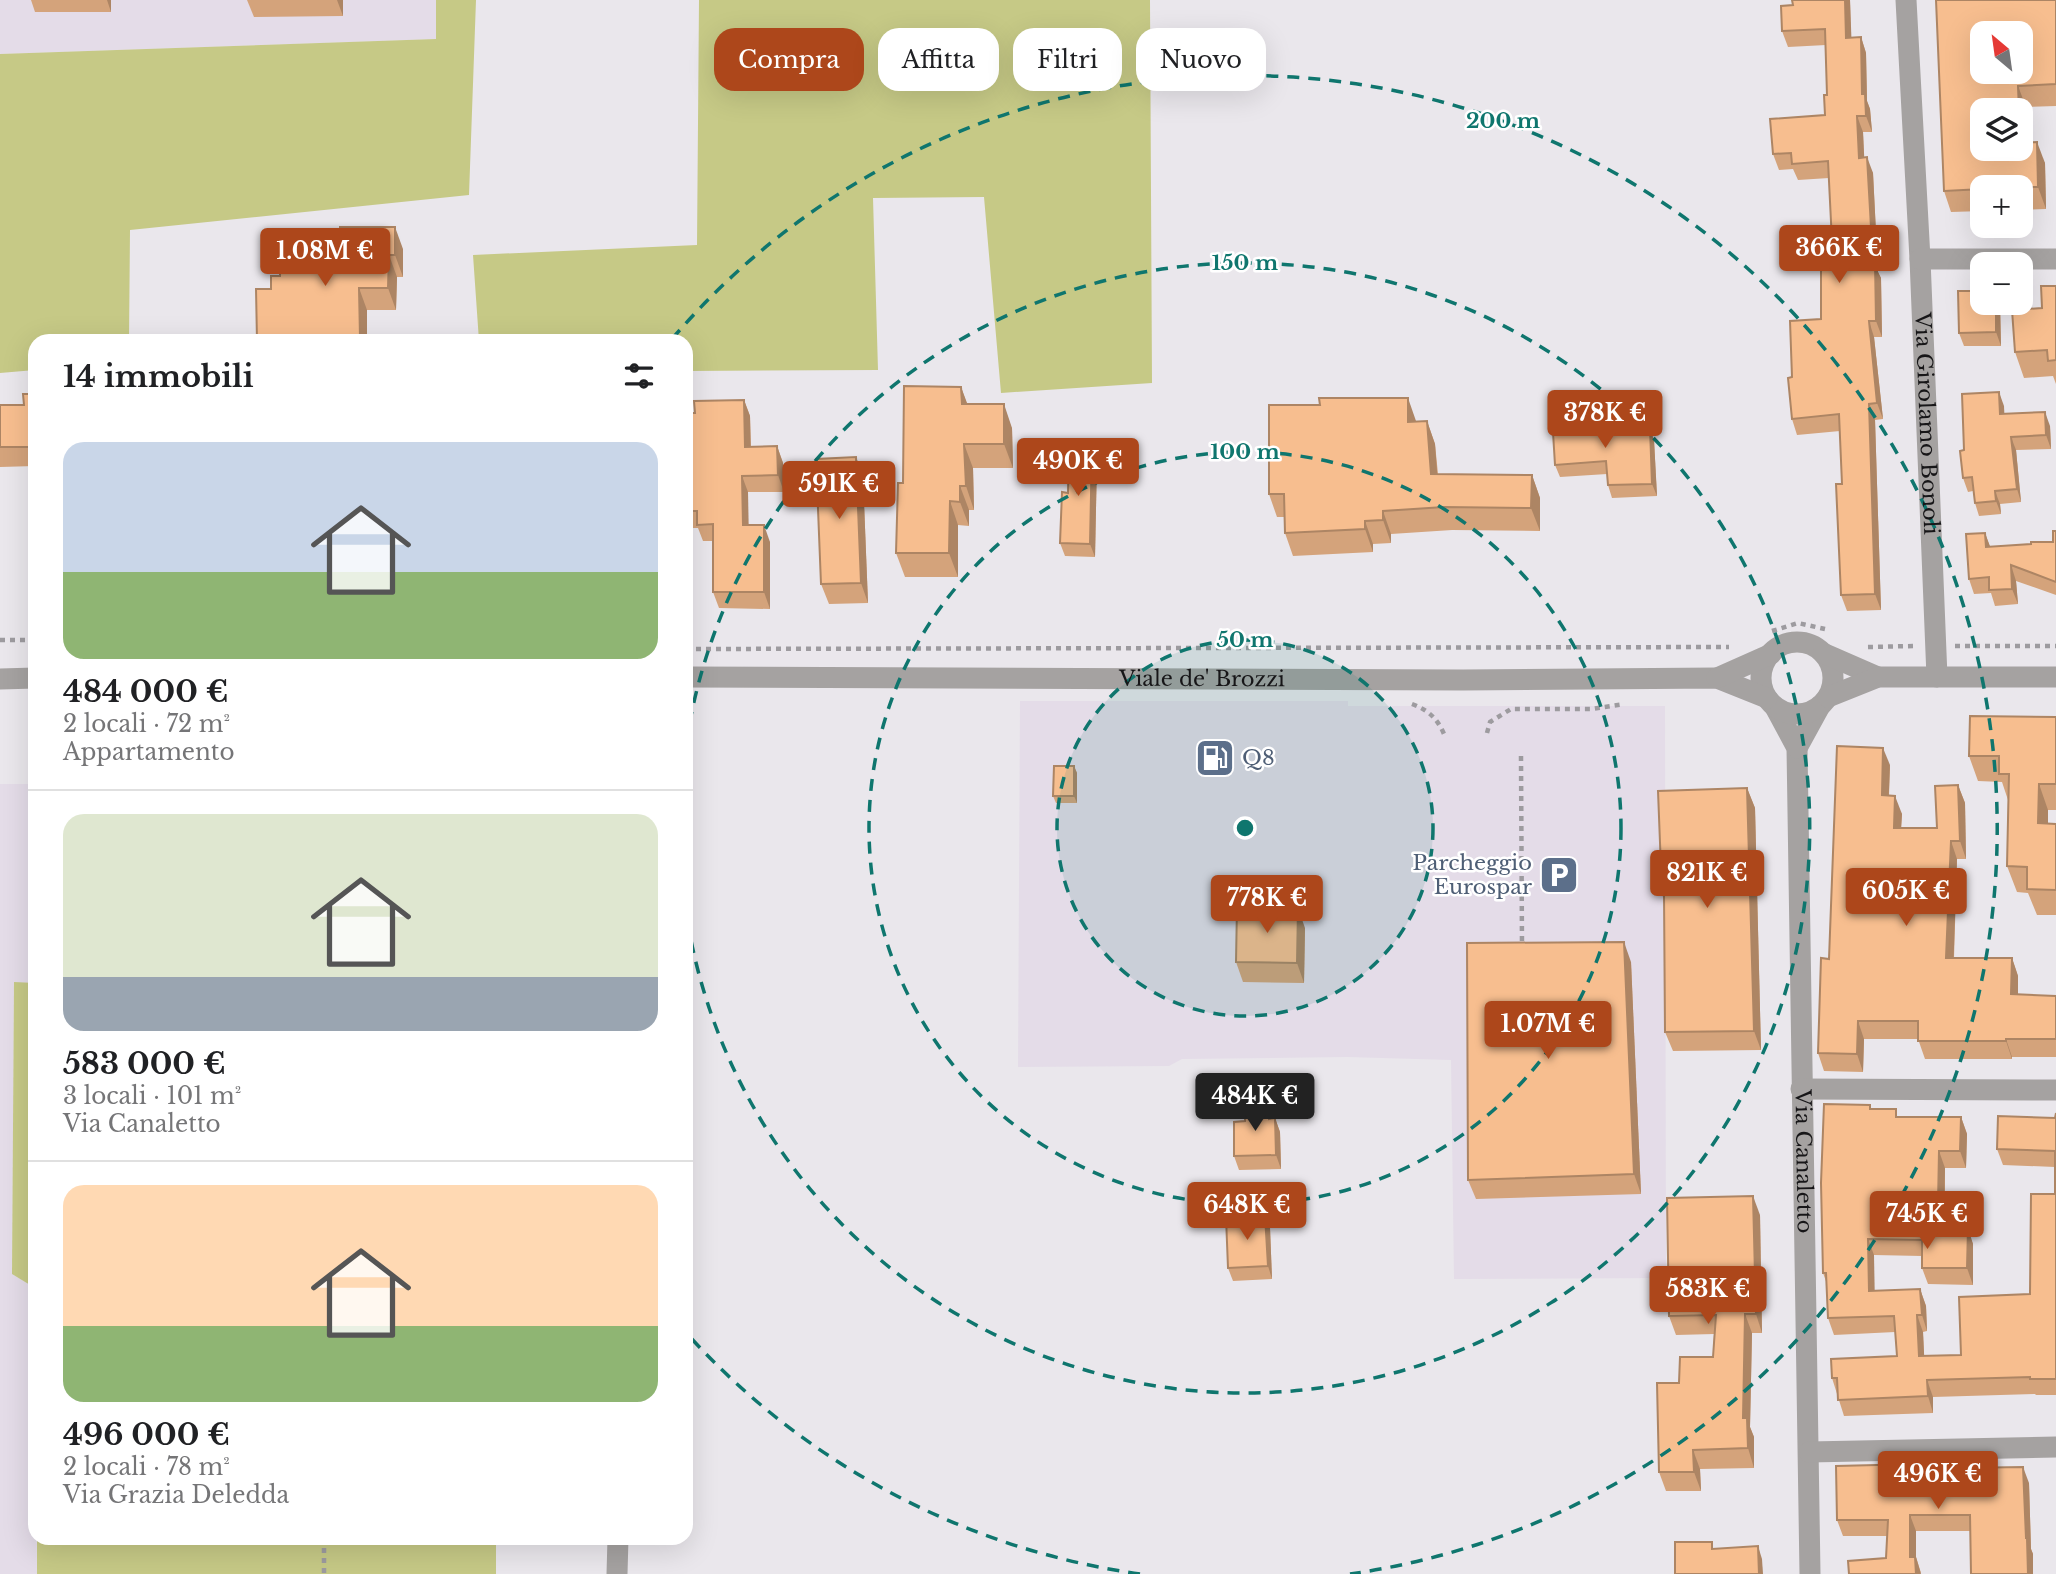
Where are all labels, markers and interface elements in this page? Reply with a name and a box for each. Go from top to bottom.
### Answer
north arrow [1970,21,2034,84]
map controls [1970,21,2033,315]
chip: Compra [714,28,864,91]
chip: Affitta [878,28,999,91]
chip: Filtri [1013,28,1122,91]
chip: Nuovo [1136,28,1266,91]
button: layers [1970,98,2033,161]
text: 200 m [1466,108,1540,134]
button: + [1970,175,2033,238]
pin: 366K € [1782,226,1896,285]
pin: 1.08M € [260,229,390,288]
text: 366K € [1795,234,1883,262]
text: 1.08M € [276,237,374,265]
text: 150 m [1212,250,1278,276]
button: − [1970,252,2033,315]
street label: Via Girolamo Bonoli [1909,311,1944,535]
icon: filters [620,357,658,395]
text: 14 immobili [63,358,254,395]
pin: 378K € [1548,391,1662,450]
text: 378K € [1563,399,1647,427]
pin: 490K € [1021,438,1135,498]
text: 100 m [1210,439,1280,465]
text: 490K € [1033,447,1123,475]
pin: 591K € [782,462,896,521]
text: 591K € [798,470,880,498]
icon: home [298,487,424,613]
text: 50 m [1216,627,1274,653]
street label: Viale de' Brozzi [1118,666,1285,692]
text: 484 000 € [63,673,229,710]
text: 2 locali · 72 m² [63,710,230,738]
fuel station icon: Q8 [1194,737,1236,779]
text: Appartamento [63,738,235,766]
place label: Q8 [1242,745,1275,771]
centre of rings [1233,816,1257,840]
place label: Parcheggio Eurospar [1413,850,1532,900]
pin: 821K € [1650,850,1764,910]
parking icon: Parcheggio Eurospar [1538,854,1580,896]
icon: home [298,859,424,985]
text: 821K € [1666,859,1748,887]
pin: 605K € [1849,869,1963,928]
pin: 778K € [1210,876,1324,935]
text: 605K € [1862,877,1950,905]
text: 778K € [1227,884,1307,912]
pin: 1.07M € [1483,1002,1613,1061]
text: 1.07M € [1500,1010,1596,1038]
text: 583 000 € [63,1045,226,1082]
pin: 484K € [1198,1074,1312,1133]
text: 3 locali · 101 m² [63,1082,241,1110]
text: 484K € [1211,1082,1299,1110]
street label: Via Canaletto [1789,1088,1818,1234]
text: Via Canaletto [63,1110,221,1138]
pin: 648K € [1190,1182,1304,1242]
text: 648K € [1203,1191,1291,1219]
pin: 745K € [1870,1192,1984,1251]
text: 745K € [1886,1200,1968,1228]
icon: home [298,1230,424,1356]
pin: 583K € [1651,1266,1765,1326]
text: 583K € [1666,1275,1750,1303]
text: 496 000 € [63,1416,230,1453]
pin: 496K € [1881,1452,1995,1511]
text: 2 locali · 78 m² [63,1453,230,1481]
text: 496K € [1894,1460,1982,1488]
text: Via Grazia Deledda [63,1481,289,1509]

